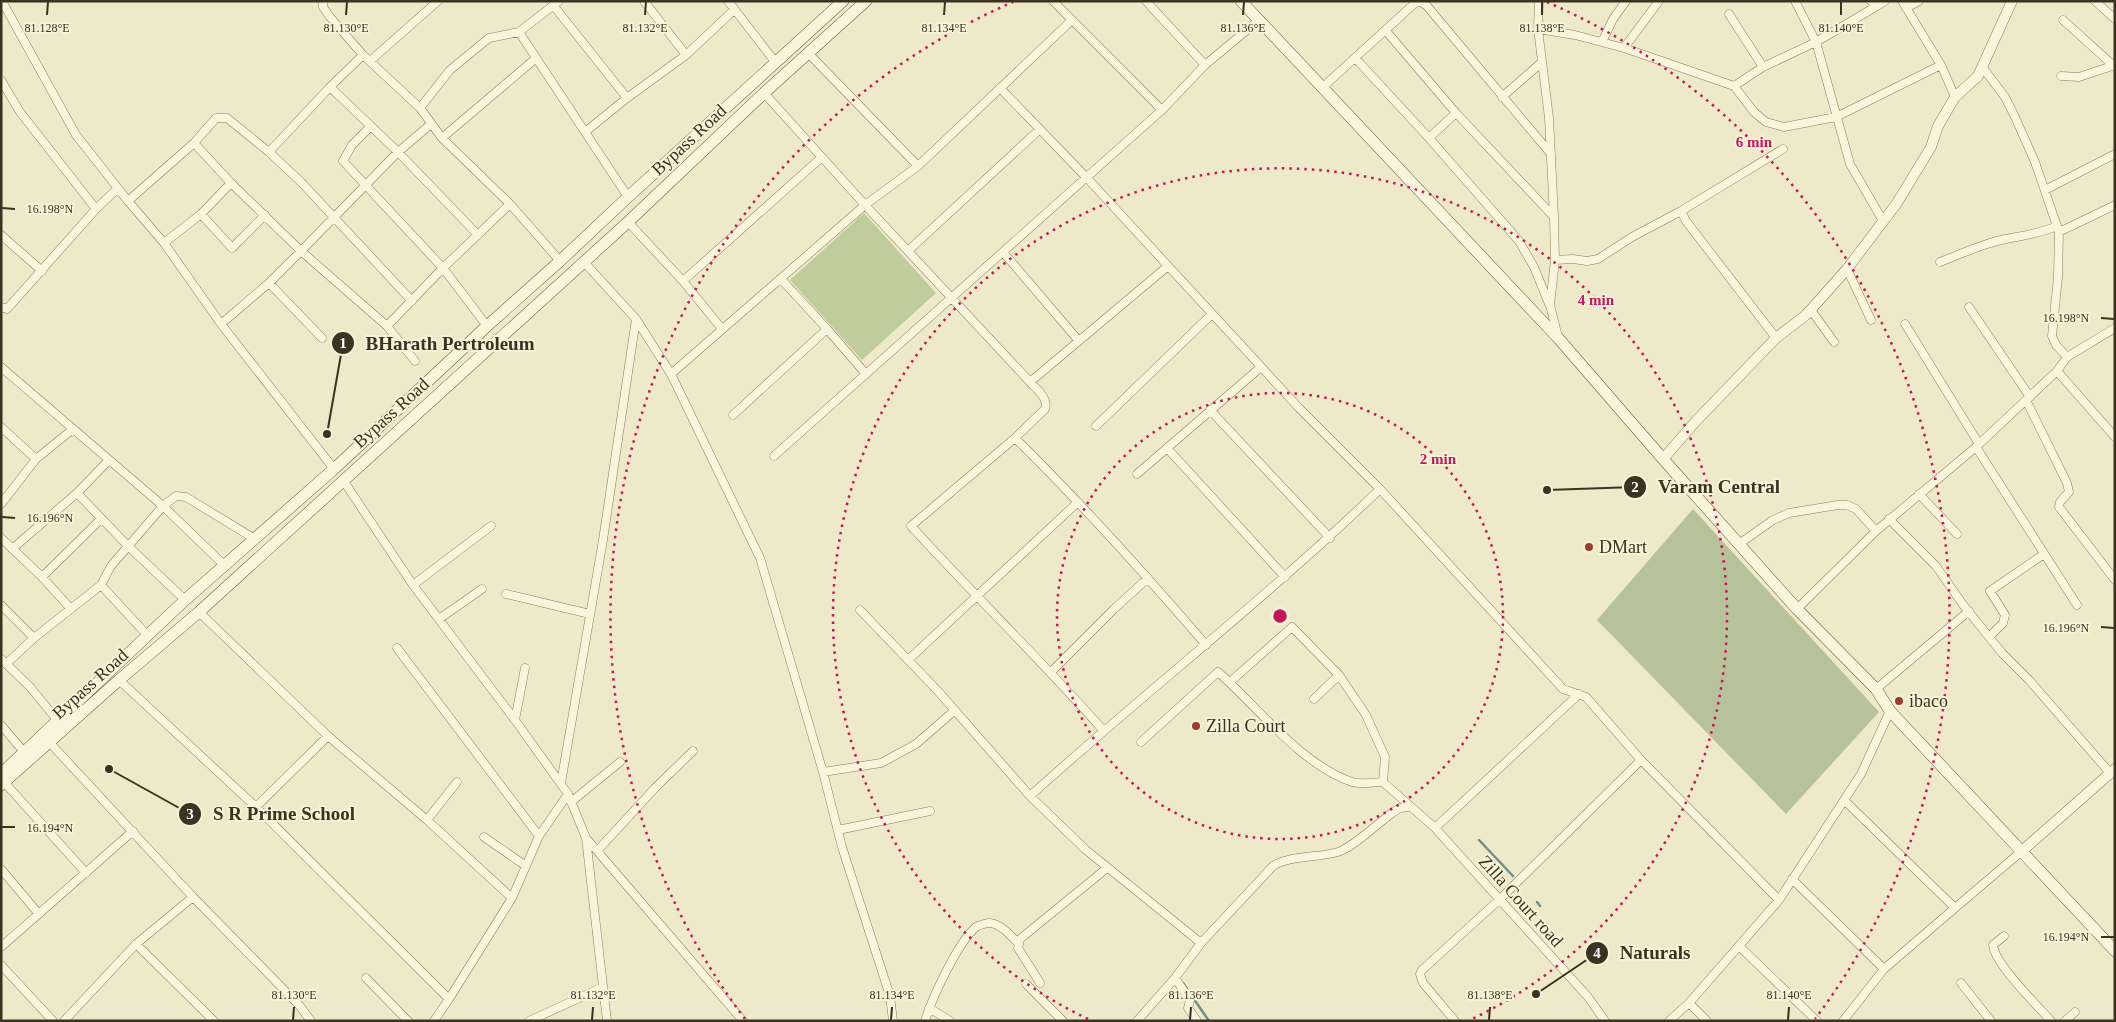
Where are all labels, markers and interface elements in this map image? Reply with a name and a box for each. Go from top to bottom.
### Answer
text: 81.128°E [24,21,70,35]
text: 81.130°E [323,21,369,35]
text: 81.132°E [622,21,668,35]
text: 81.134°E [921,21,967,35]
text: 81.136°E [1220,21,1266,35]
text: 81.138°E [1519,21,1565,35]
text: 81.140°E [1818,21,1864,35]
street label: Bypass Road [648,100,730,180]
text: 6 min [1736,134,1773,150]
text: 16.198°N [27,202,74,216]
text: 4 min [1578,292,1615,308]
text: 16.198°N [2043,311,2090,325]
callout: BHarath Pertroleum [330,326,544,360]
text: BHarath Pertroleum [365,333,535,354]
text: 1 [339,335,347,351]
street label: Bypass Road [349,374,433,452]
text: 2 min [1420,451,1457,467]
callout: Varam Central [1623,470,1790,504]
text: Varam Central [1658,476,1780,497]
text: 2 [1631,479,1639,495]
text: 16.196°N [27,511,74,525]
place label: DMart [1599,537,1647,557]
marker: DMart [1583,541,1595,553]
centre of rings [1271,607,1289,625]
text: 16.196°N [2043,621,2090,635]
street label: Bypass Road [48,645,132,723]
place label: ibaco [1909,691,1948,711]
marker: ibaco [1893,695,1905,707]
place label: Zilla Court [1206,716,1286,736]
marker: Zilla Court [1190,720,1202,732]
callout: S R Prime School [178,797,365,831]
text: S R Prime School [213,803,355,824]
text: 3 [186,806,194,822]
text: 16.194°N [27,821,74,835]
street label: Zilla Court road [1475,851,1567,951]
text: 16.194°N [2043,930,2090,944]
callout: Naturals [1584,936,1700,970]
text: Naturals [1620,942,1690,963]
text: 4 [1593,945,1601,961]
text: 81.130°E [271,988,317,1002]
text: 81.132°E [570,988,616,1002]
text: 81.134°E [869,988,915,1002]
text: 81.136°E [1168,988,1214,1002]
text: 81.138°E [1467,988,1513,1002]
text: 81.140°E [1766,988,1812,1002]

